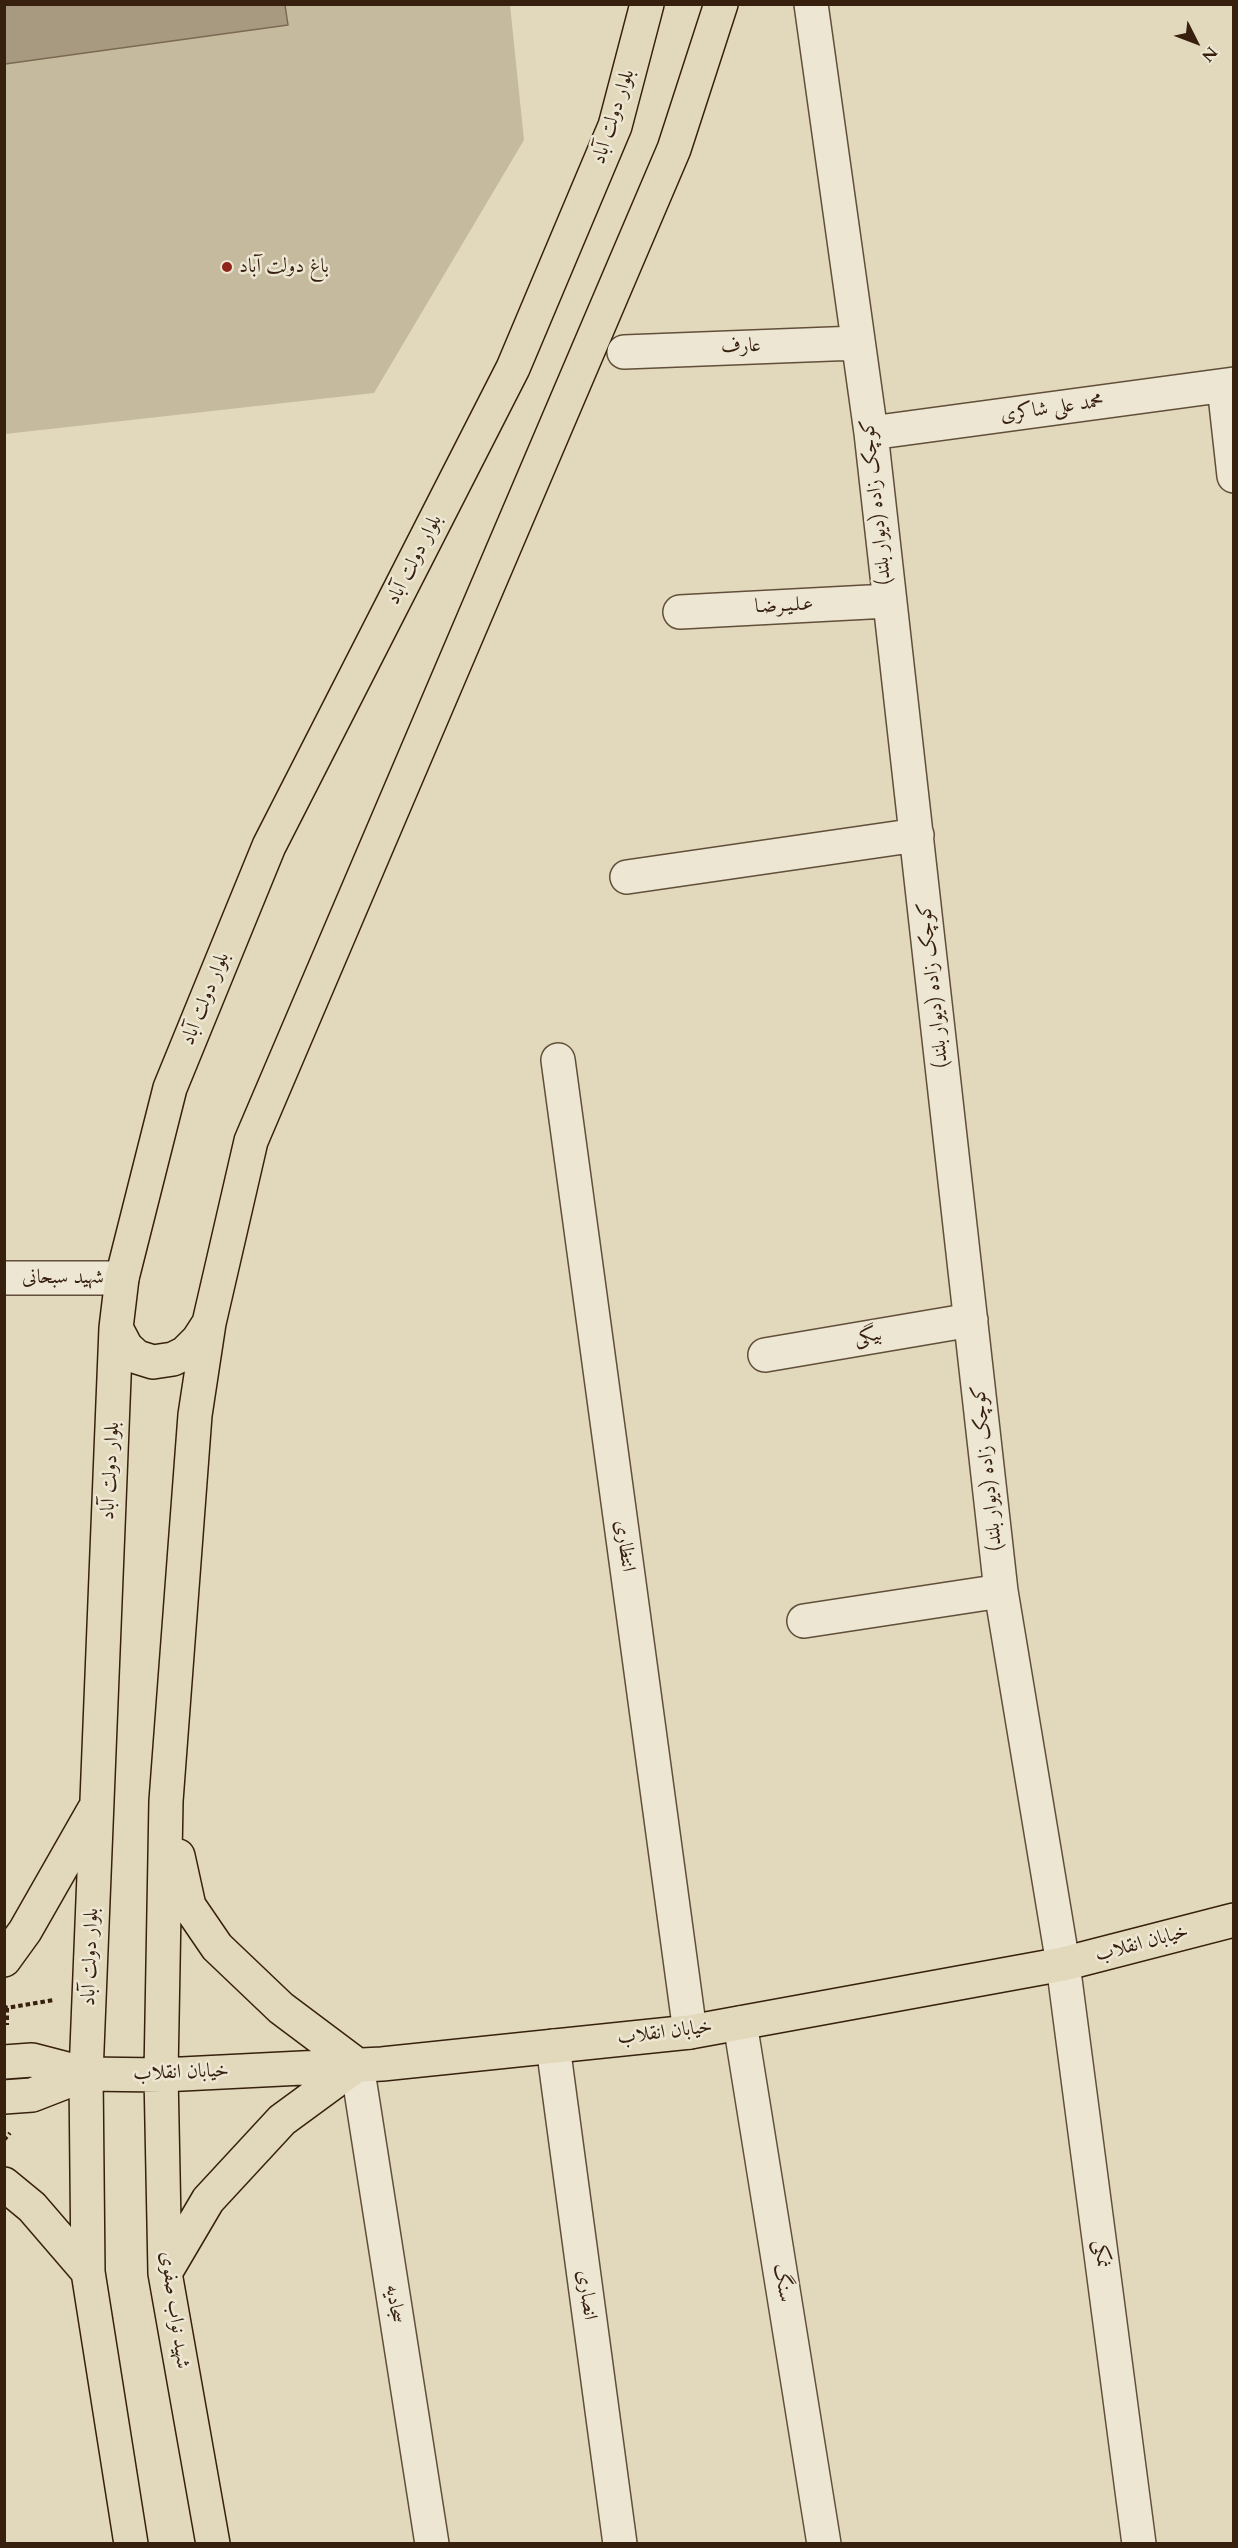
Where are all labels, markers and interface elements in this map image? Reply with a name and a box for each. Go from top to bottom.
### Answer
north arrow [1166,12,1226,72]
text: N [1197,42,1222,67]
street label: بلوار دولت آباد [587,67,641,167]
place label: باغ دولت آباد [239,255,329,279]
marker: باغ دولت آباد [220,260,234,274]
street label: عارف [721,334,761,360]
street label: محمد علی شاکری [999,390,1105,428]
street label: کوچک زاده (دیوار بلند) [856,418,898,586]
street label: بلوار دولت آباد [382,511,448,609]
street label: عـلـیـرضـا [754,592,814,620]
street label: کوچک زاده (دیوار بلند) [913,901,955,1069]
street label: بلوار دولت آباد [176,949,236,1049]
street label: شهید سبحانی [22,1266,104,1290]
street label: بیگی [852,1323,884,1351]
street label: کوچک زاده (دیوار بلند) [967,1384,1009,1552]
street label: بلوار دولت آباد [96,1421,126,1521]
street label: انتظاری [608,1519,640,1573]
street label: بلوار دولت آباد [77,1908,105,2006]
street label: خیابان انقلاب [1093,1920,1191,1968]
street label: خیابان انقلاب [616,2015,714,2051]
street label: خیابان انقلاب [133,2059,229,2087]
street label: نمکی [1087,2239,1115,2269]
street label: شهید نواب صفوی [154,2250,194,2370]
street label: سنگ [767,2262,797,2304]
street label: انصاری [571,2268,601,2322]
street label: سجادیه [379,2283,409,2325]

